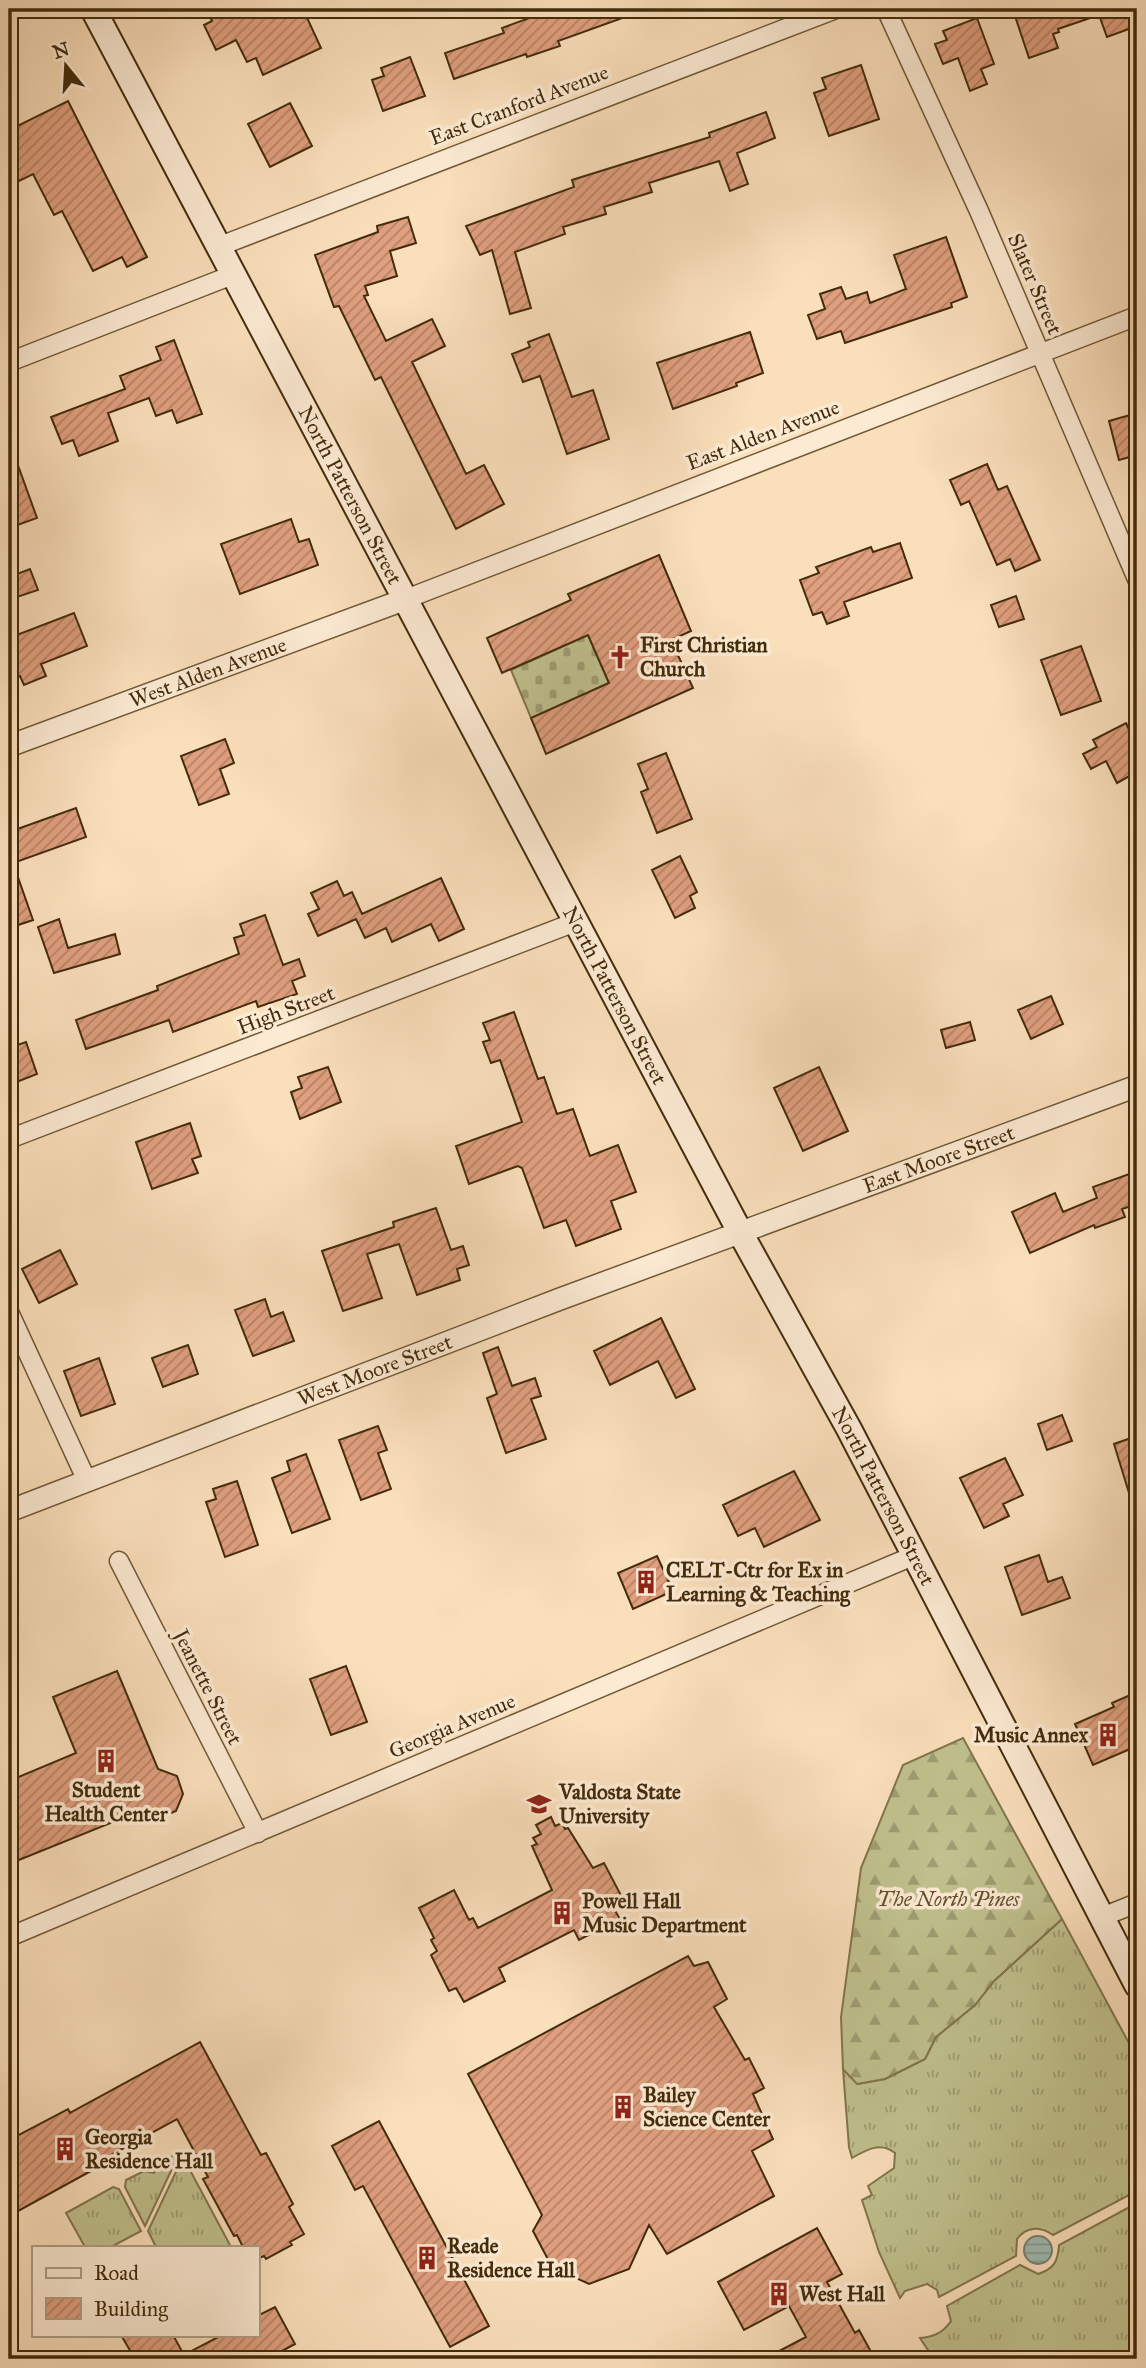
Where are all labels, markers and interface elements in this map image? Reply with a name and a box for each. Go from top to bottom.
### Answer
north arrow [32,32,102,102]
text: N [50,37,72,64]
street label: East Cranford Avenue [426,59,612,151]
street label: Slater Street [1002,229,1068,339]
street label: East Alden Avenue [683,394,843,476]
street label: North Patterson Street [292,401,408,589]
street label: West Alden Avenue [126,631,290,713]
place label: First Christian Church [640,632,768,682]
church icon: First Christian Church [606,643,634,671]
street label: North Patterson Street [557,902,673,1090]
street label: High Street [234,979,339,1040]
street label: East Moore Street [859,1119,1019,1199]
street label: West Moore Street [294,1329,456,1412]
street label: North Patterson Street [826,1402,941,1590]
place label: CELT-Ctr for Ex in Learning & Teaching [666,1557,851,1607]
building icon: CELT-Ctr for Ex in Learning & Teaching [632,1568,660,1596]
street label: Jeanette Street [167,1623,248,1750]
street label: Georgia Avenue [385,1688,519,1764]
building icon: Music Annex [1094,1721,1122,1749]
place label: Music Annex [974,1722,1089,1748]
building icon: Student Health Center [92,1747,120,1775]
place label: Student Health Center [44,1777,169,1827]
place label: Valdosta State University [558,1779,681,1829]
school or university icon: Valdosta State University [525,1790,553,1818]
park label: The North Pines [877,1886,1020,1912]
place label: Powell Hall Music Department [582,1888,747,1938]
building icon: Powell Hall Music Department [548,1899,576,1927]
place label: Bailey Science Center [643,2082,771,2132]
building icon: Bailey Science Center [609,2093,637,2121]
place label: Georgia Residence Hall [85,2124,214,2174]
building icon: Georgia Residence Hall [51,2135,79,2163]
place label: Reade Residence Hall [447,2233,576,2283]
building icon: Reade Residence Hall [413,2244,441,2272]
legend [32,2246,259,2336]
text: Road [94,2260,139,2286]
building icon: West Hall [765,2280,793,2308]
place label: West Hall [799,2281,886,2307]
text: Building [94,2296,168,2322]

